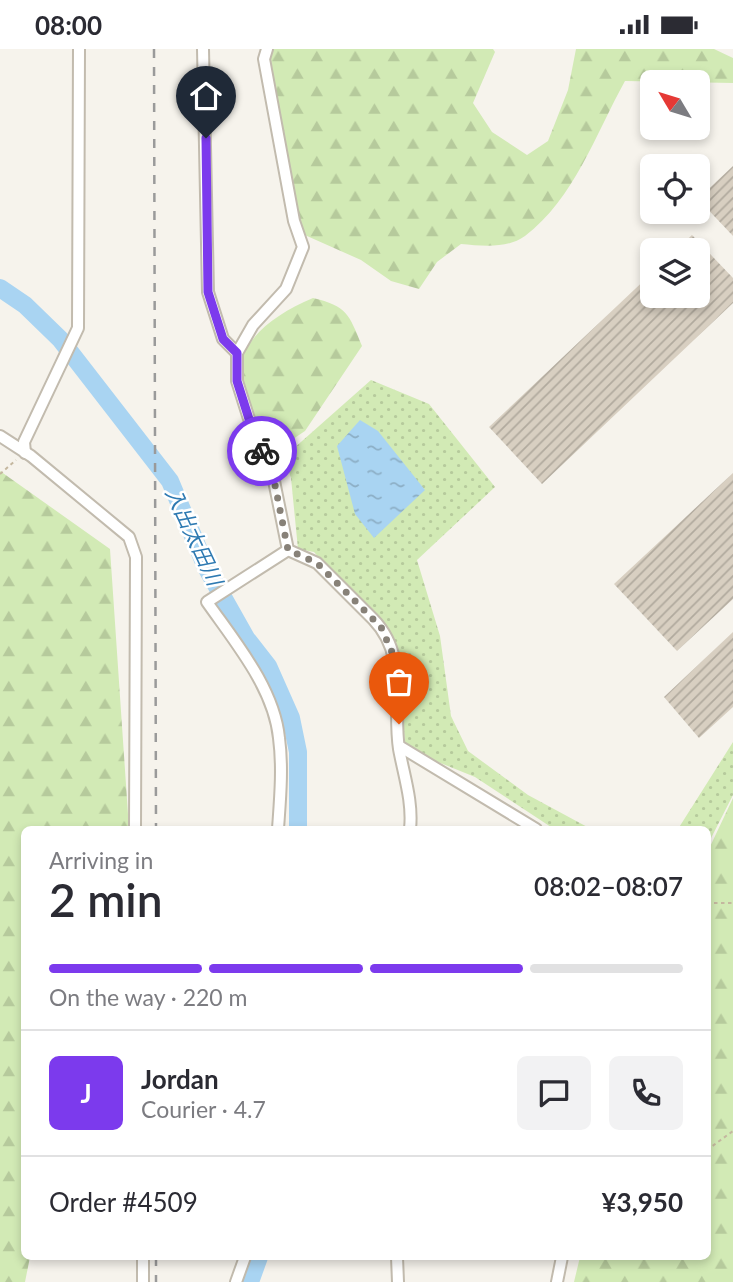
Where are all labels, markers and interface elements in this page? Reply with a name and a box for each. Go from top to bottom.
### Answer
text: 08:00 [35,9,102,41]
pin [176,66,236,138]
north arrow [640,70,710,140]
map controls [640,70,710,308]
icon: home [187,77,225,115]
button: locate [640,154,710,224]
button: layers [640,238,710,308]
courier [227,416,297,486]
icon: bike [243,432,281,470]
water label: 入出太田川 [161,483,229,591]
pin [369,652,429,724]
icon: bag [380,663,418,701]
text: Arriving in [49,846,153,874]
text: 08:02–08:07 [534,870,683,902]
text: 2 min [49,872,163,927]
text: On the way · 220 m [49,983,248,1011]
button: chat [517,1056,591,1130]
button: phone [609,1056,683,1130]
text: Jordan [141,1063,219,1095]
text: J [80,1077,92,1109]
text: Courier · 4.7 [141,1095,266,1123]
text: Order #4509 [49,1186,198,1218]
text: ¥3,950 [602,1186,683,1218]

